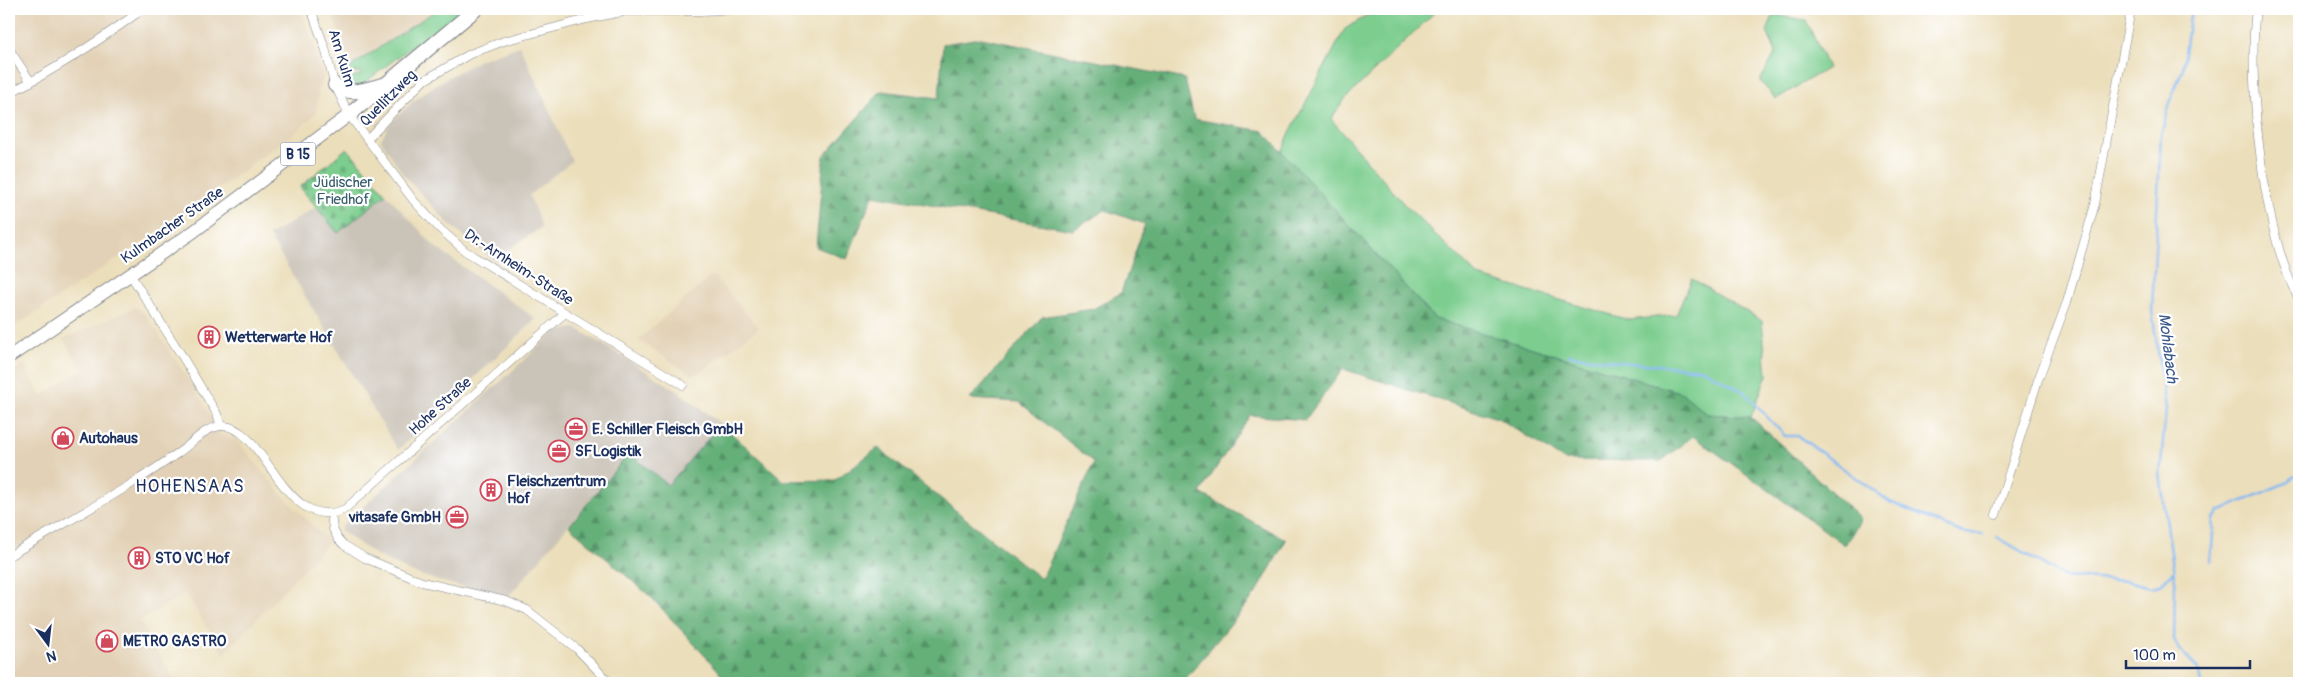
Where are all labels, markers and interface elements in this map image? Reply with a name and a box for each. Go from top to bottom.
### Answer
street label: Am Kulm [324,27,359,89]
street label: Quellitzweg [356,66,421,131]
road number: B 15 [280,142,316,166]
park label: Jüdischer Friedhof [313,173,373,209]
street label: Kulmbacher Straße [117,183,228,268]
street label: Dr.-Arnheim-Straße [461,225,577,310]
water label: Mohlabach [2154,312,2182,385]
building icon: Wetterwarte Hof [197,325,221,349]
place label: Wetterwarte Hof [225,328,334,347]
street label: Hohe Straße [405,373,476,440]
office icon: E. Schiller Fleisch GmbH [564,417,588,441]
place label: E. Schiller Fleisch GmbH [592,420,744,439]
shop icon: Autohaus [51,426,75,450]
place label: Autohaus [79,429,138,448]
office icon: SFLogistik [547,439,571,463]
place label: SFLogistik [575,442,642,461]
place label: Fleischzentrum Hof [507,472,606,508]
district label: HOHENSAAS [135,475,245,498]
building icon: Fleischzentrum Hof [479,478,503,502]
office icon: vitasafe GmbH [445,505,469,529]
place label: vitasafe GmbH [348,508,441,527]
building icon: STO VC Hof [127,546,151,570]
place label: STO VC Hof [155,549,231,568]
north arrow [22,620,72,670]
shop icon: METRO GASTRO [95,629,119,653]
place label: METRO GASTRO [123,632,227,651]
scale bar [2126,637,2249,669]
text: 100 m [2133,646,2176,665]
text: N [44,647,58,666]

